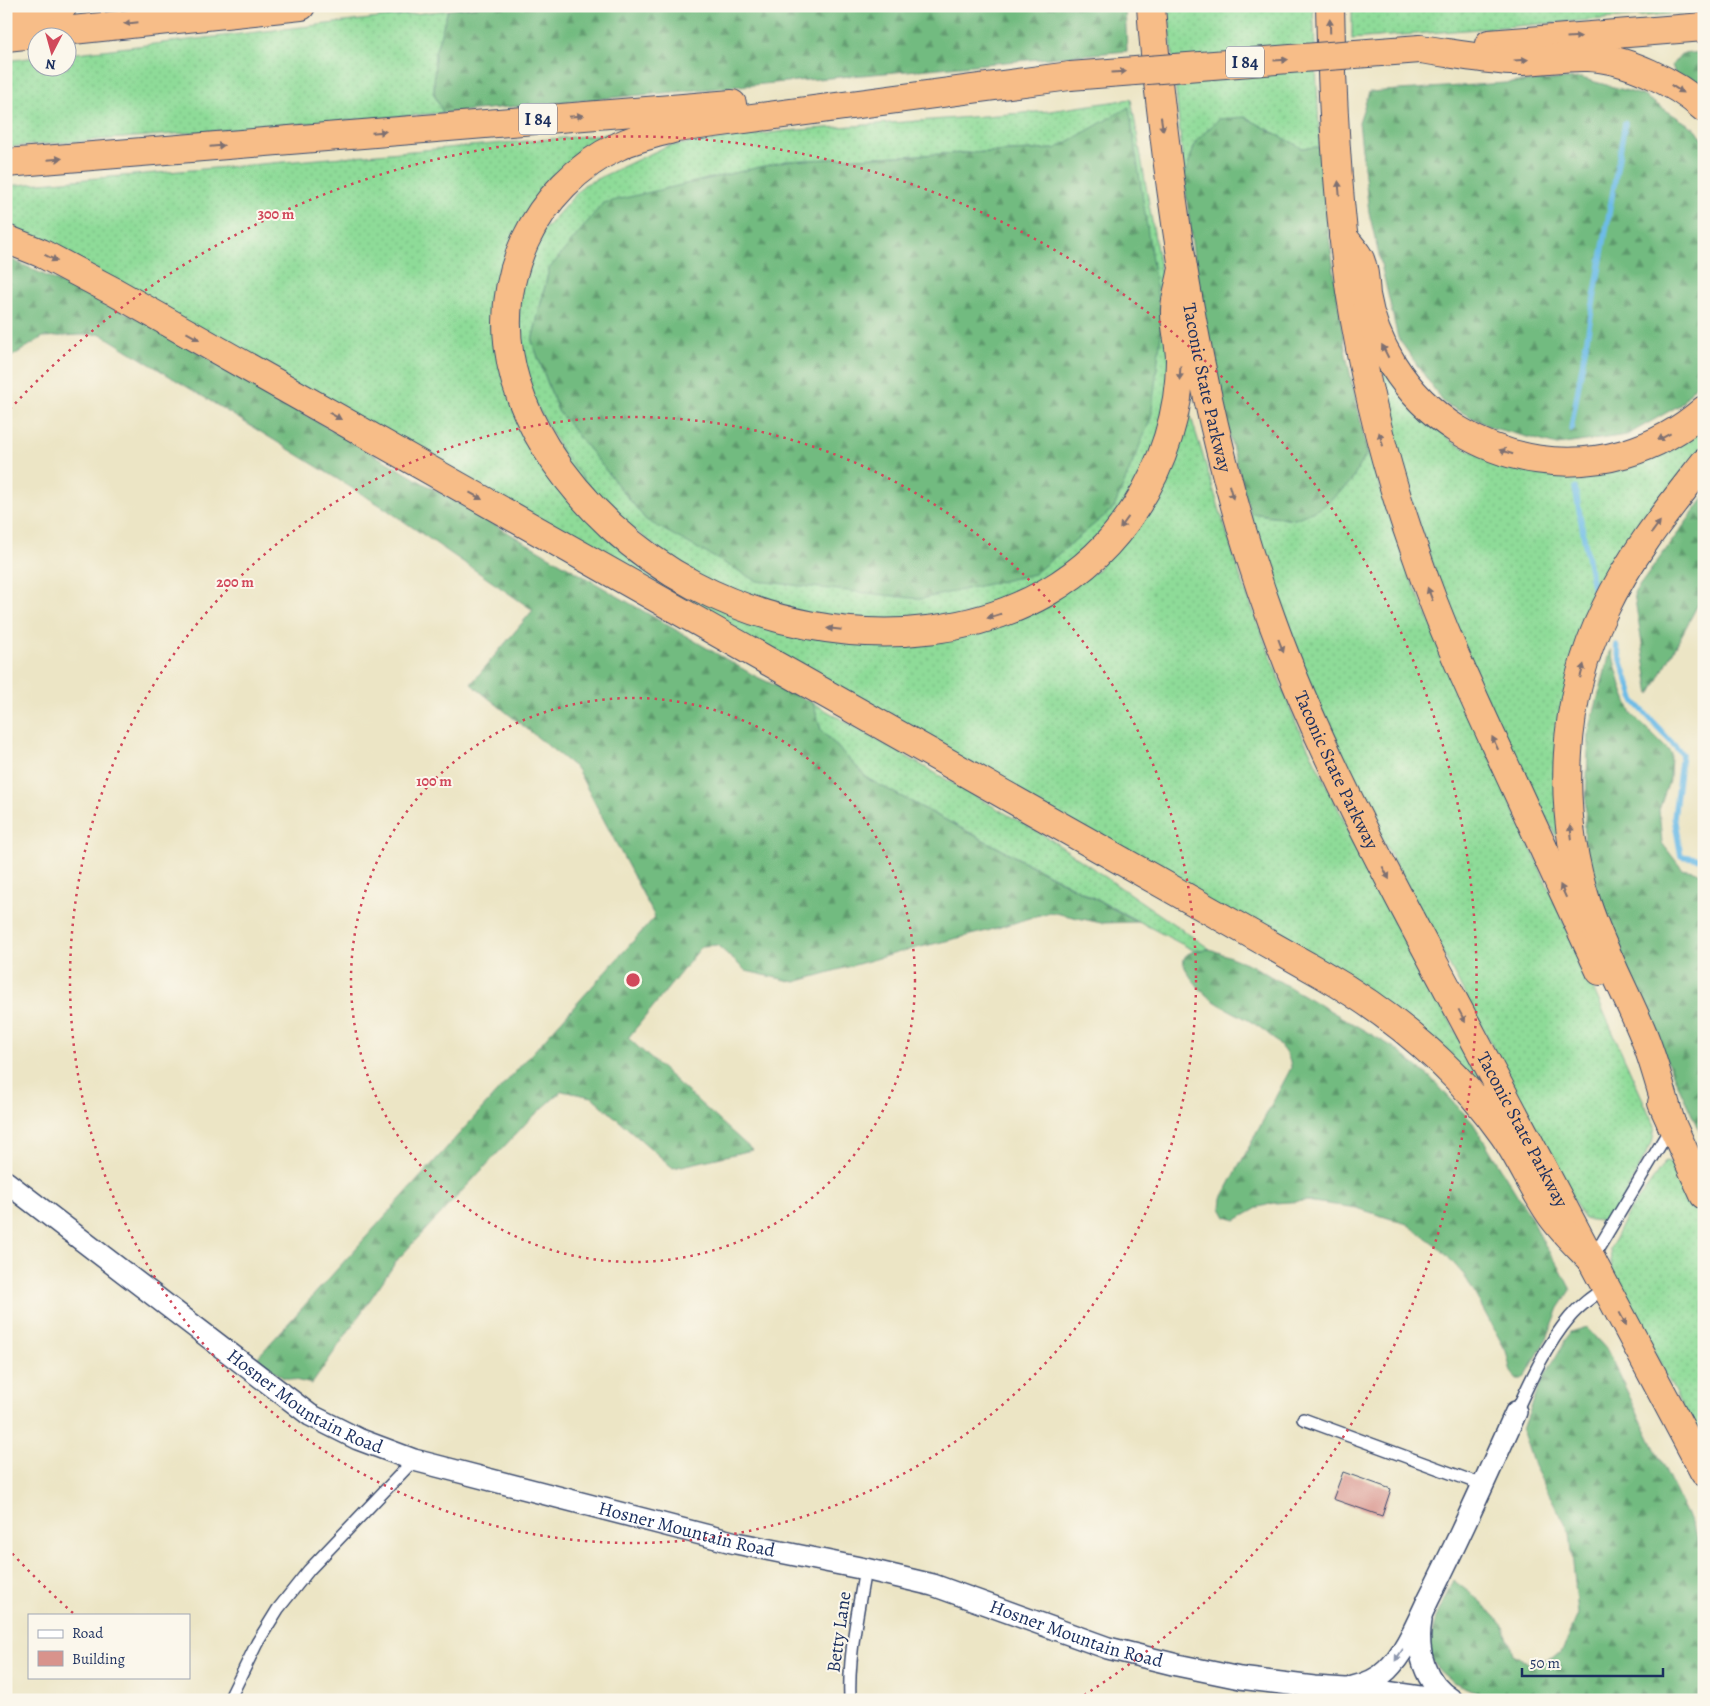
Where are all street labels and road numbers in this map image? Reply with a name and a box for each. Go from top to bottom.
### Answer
road number: I 84 [1226,46,1264,78]
road number: I 84 [519,104,557,134]
street label: Taconic State Parkway [1176,301,1238,476]
street label: Taconic State Parkway [1288,687,1385,854]
street label: Taconic State Parkway [1470,1047,1574,1212]
street label: Hosner Mountain Road [221,1343,388,1461]
street label: Hosner Mountain Road [596,1495,778,1564]
street label: Betty Lane [820,1590,858,1674]
street label: Hosner Mountain Road [986,1593,1166,1674]

